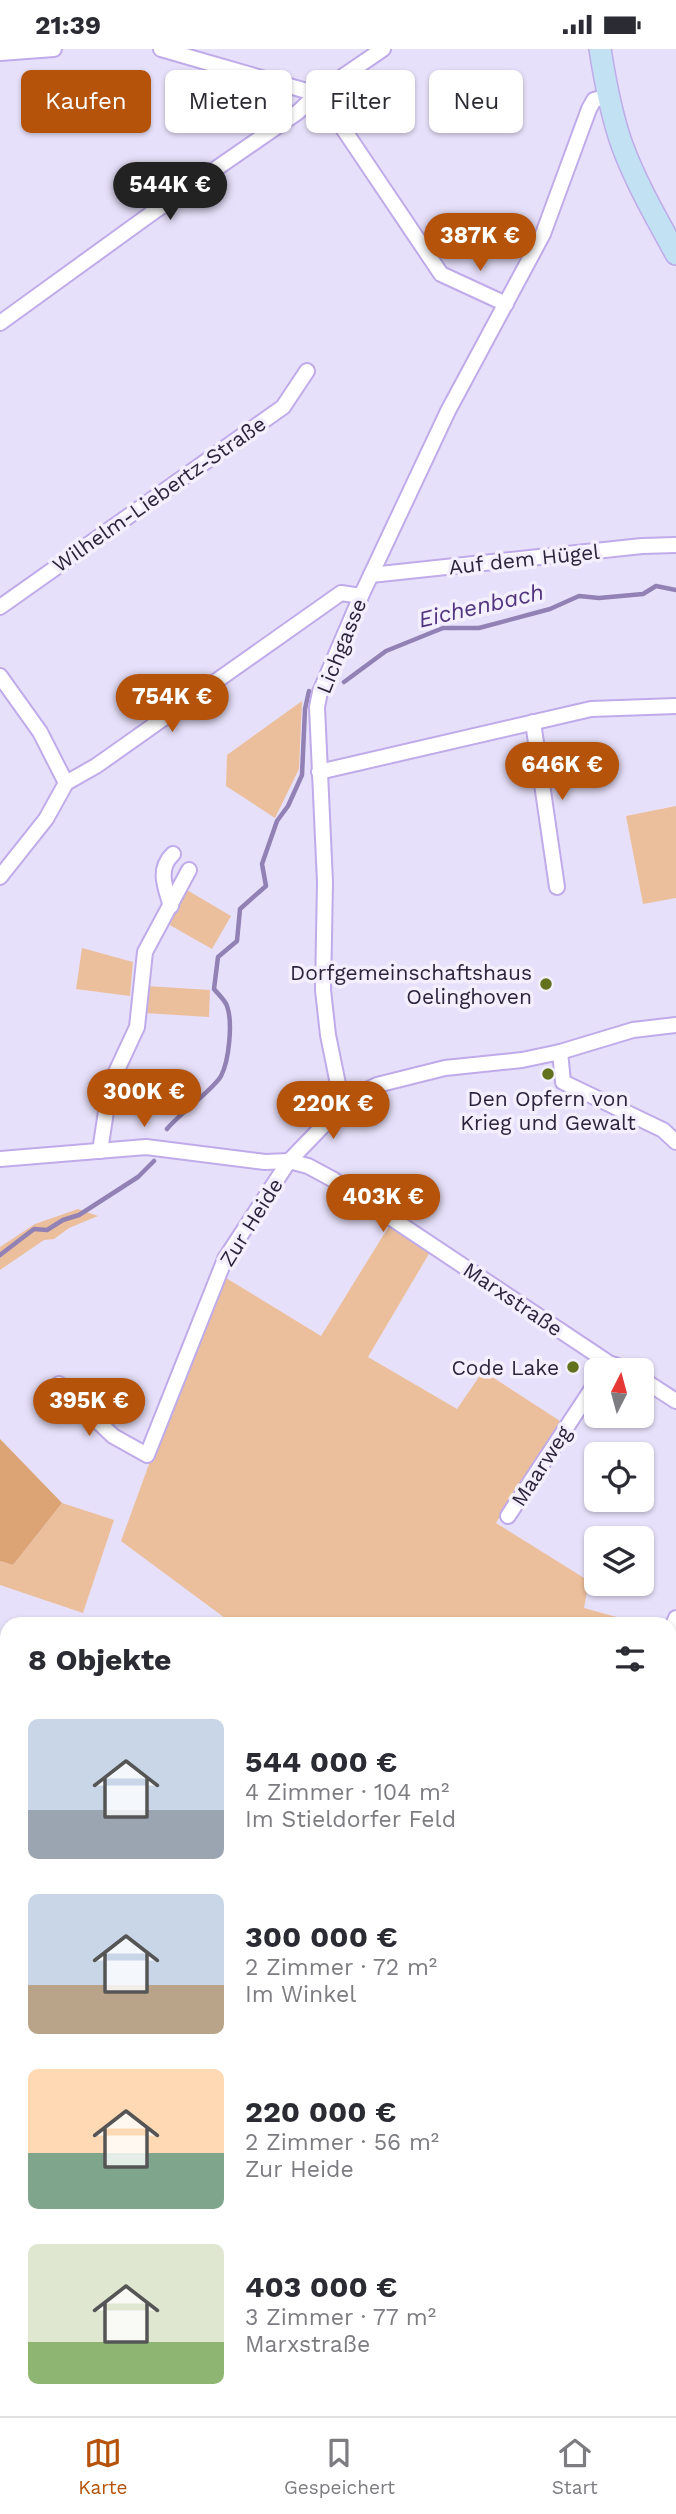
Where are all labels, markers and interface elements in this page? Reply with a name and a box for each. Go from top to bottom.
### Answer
text: 21:39 [35,10,101,40]
chip: Kaufen [21,70,151,133]
chip: Mieten [165,70,292,133]
chip: Filter [306,70,415,133]
chip: Neu [429,70,523,133]
pin: 544K € [113,163,227,222]
text: 544K € [129,171,211,198]
pin: 387K € [423,213,537,273]
text: 387K € [440,222,520,249]
street label: Wilhelm-Liebertz-Straße [48,411,270,577]
street label: Auf dem Hügel [447,539,601,579]
water label: Eichenbach [416,578,546,634]
street label: Lichgasse [311,595,371,697]
pin: 754K € [115,675,229,734]
text: 754K € [132,683,212,710]
pin: 646K € [505,743,619,802]
text: 646K € [521,751,603,778]
place label: Dorfgemeinschaftshaus Oelinghoven [290,960,532,1009]
marker: Dorfgemeinschaftshaus Oelinghoven [538,976,554,992]
marker: Den Opfern von Krieg und Gewalt [540,1066,556,1082]
pin: 300K € [87,1069,201,1129]
text: 300K € [103,1078,185,1105]
pin: 220K € [276,1081,390,1141]
place label: Den Opfern von Krieg und Gewalt [460,1086,636,1135]
text: 220K € [293,1090,373,1117]
street label: Zur Heide [214,1173,288,1271]
pin: 403K € [326,1175,440,1234]
text: 403K € [342,1183,424,1210]
street label: Marxstraße [459,1257,567,1341]
place label: Code Lake [451,1355,559,1380]
north arrow [584,1358,654,1428]
map controls [584,1358,654,1596]
marker: Code Lake [565,1359,581,1375]
pin: 395K € [32,1379,146,1438]
text: 395K € [49,1387,129,1414]
street label: Maarweg [506,1420,577,1511]
button: locate [584,1442,654,1512]
button: layers [584,1526,654,1596]
icon: filters [611,1640,649,1678]
text: 8 Objekte [28,1642,172,1677]
text: 544 000 € [245,1744,397,1779]
icon: home [84,1747,168,1831]
text: 4 Zimmer · 104 m² [245,1779,449,1806]
text: Im Stieldorfer Feld [245,1806,456,1833]
text: 300 000 € [245,1919,398,1954]
icon: home [84,1922,168,2006]
text: 2 Zimmer · 72 m² [245,1954,437,1981]
text: Im Winkel [245,1981,356,2008]
text: 220 000 € [245,2094,396,2129]
icon: home [84,2097,168,2181]
text: 2 Zimmer · 56 m² [245,2129,439,2156]
text: Zur Heide [245,2156,354,2183]
text: 403 000 € [245,2269,397,2304]
icon: home [84,2272,168,2356]
text: 3 Zimmer · 77 m² [245,2304,436,2331]
text: Marxstraße [245,2331,370,2358]
tab: Karte [78,2434,127,2499]
tab: Gespeichert [284,2434,395,2499]
tab: Start [552,2434,598,2499]

